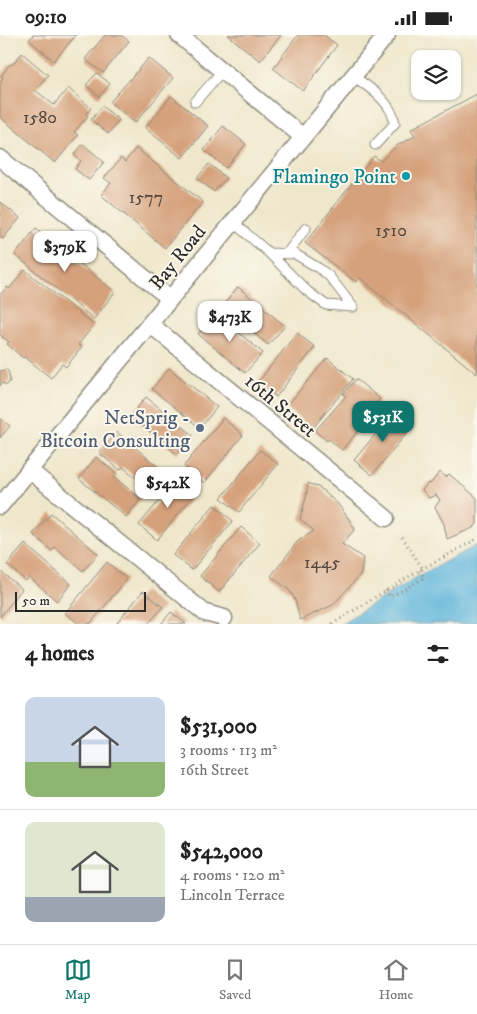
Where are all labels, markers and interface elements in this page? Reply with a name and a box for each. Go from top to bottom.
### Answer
text: 09:10 [25,6,67,29]
map controls [411,50,461,100]
button: layers [411,50,461,100]
house number: 1580 [23,107,57,129]
place label: Flamingo Point [272,165,396,190]
marker: Flamingo Point [400,170,412,182]
house number: 1577 [129,187,163,209]
street label: Bay Road [144,220,212,295]
house number: 1510 [375,220,407,242]
pin: $379K [30,231,100,273]
text: $379K [44,237,86,257]
pin: $473K [195,301,265,343]
text: $473K [208,307,252,327]
street label: 16th Street [239,369,321,443]
pin: $531K [348,401,418,443]
place label: NetSprig - Bitcoin Consulting [40,406,190,454]
text: $531K [363,407,403,427]
marker: NetSprig - Bitcoin Consulting [194,422,206,434]
pin: $542K [133,467,203,509]
text: $542K [146,473,190,493]
house number: 1445 [304,552,340,574]
scale bar [15,589,146,612]
text: 50 m [22,592,50,610]
icon: filters [424,640,452,668]
text: 4 homes [25,641,94,667]
text: $531,000 [180,714,257,740]
icon: home [65,717,125,777]
text: 3 rooms · 113 m² [180,740,277,760]
text: 16th Street [180,760,249,780]
text: $542,000 [180,839,263,865]
icon: home [65,842,125,902]
text: 4 rooms · 120 m² [180,865,285,885]
text: Lincoln Terrace [180,885,285,905]
tab: Map [64,956,92,1004]
tab: Saved [219,956,251,1004]
tab: Home [379,956,413,1004]

